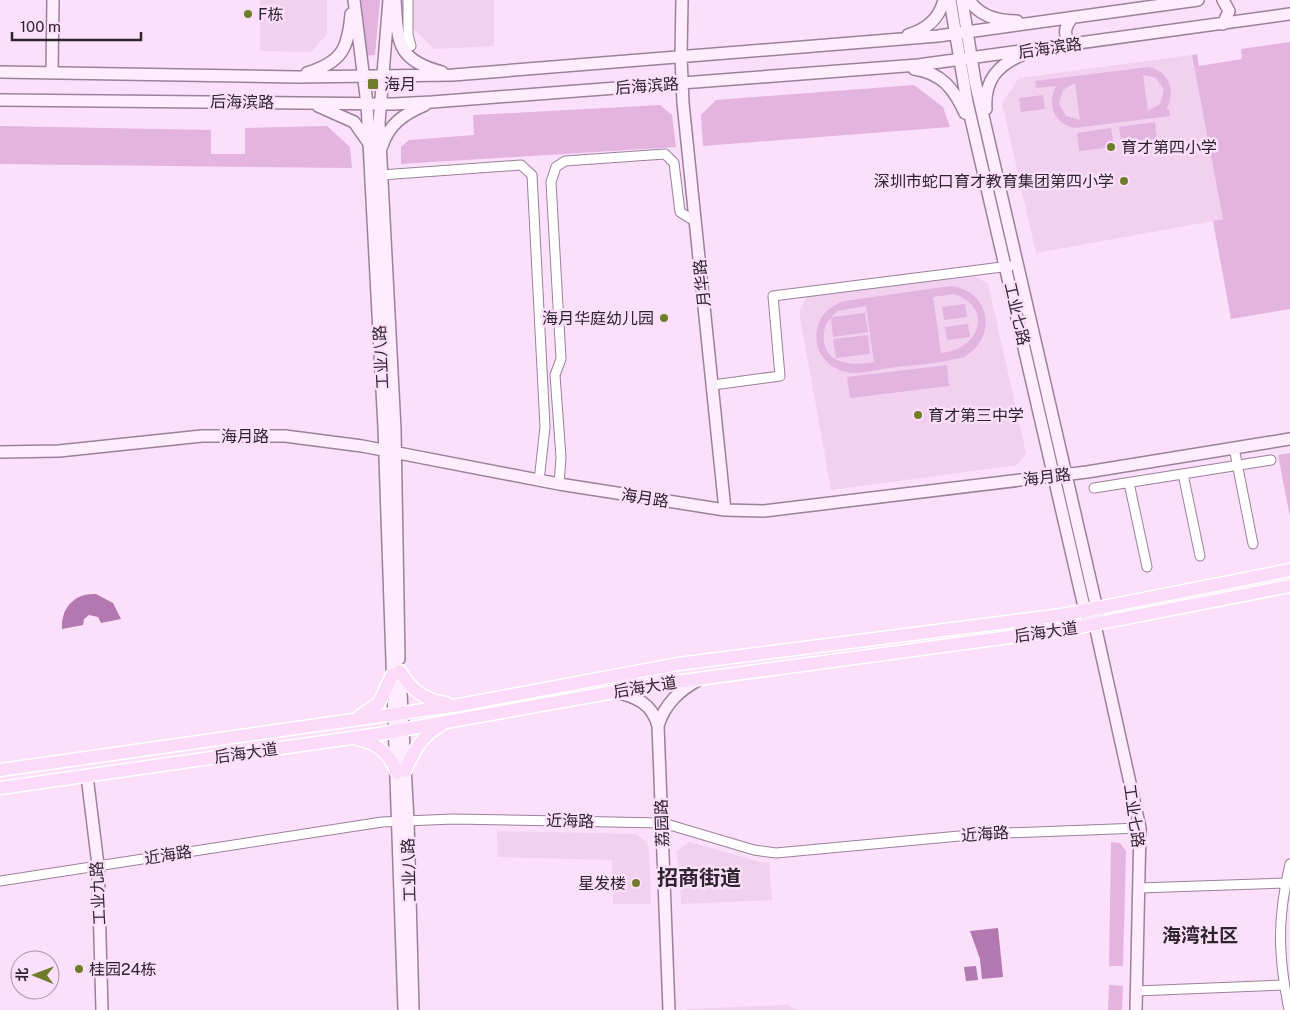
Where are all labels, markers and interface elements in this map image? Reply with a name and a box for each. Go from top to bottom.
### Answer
place label: F栋 [258,5,284,24]
marker: F栋 [242,8,254,20]
scale bar [12,10,141,42]
text: 100 m [20,18,61,35]
street label: 后海滨路 [1017,34,1083,62]
street label: 后海滨路 [614,74,680,98]
place label: 海月 [384,75,416,94]
marker: 海月 [366,77,380,91]
street label: 后海滨路 [210,92,274,112]
place label: 育才第四小学 [1121,138,1217,157]
marker: 育才第四小学 [1105,141,1117,153]
place label: 深圳市蛇口育才教育集团第四小学 [874,172,1114,191]
marker: 深圳市蛇口育才教育集团第四小学 [1118,175,1130,187]
street label: 月华路 [690,258,714,308]
street label: 工业七路 [1001,281,1033,347]
place label: 海月华庭幼儿园 [542,309,654,328]
marker: 海月华庭幼儿园 [658,312,670,324]
street label: 工业八路 [370,325,392,389]
place label: 育才第三中学 [928,406,1024,425]
marker: 育才第三中学 [912,409,924,421]
street label: 海月路 [221,427,269,446]
street label: 海月路 [1022,465,1072,489]
street label: 海月路 [620,485,670,511]
street label: 后海大道 [1013,618,1079,646]
street label: 后海大道 [612,673,678,701]
street label: 后海大道 [213,739,279,767]
street label: 工业七路 [1120,783,1148,849]
street label: 荔园路 [652,799,672,847]
street label: 近海路 [546,811,594,831]
street label: 近海路 [960,823,1010,845]
street label: 工业八路 [398,838,420,902]
street label: 近海路 [143,842,193,868]
street label: 工业九路 [87,861,109,925]
district label: 招商街道 [657,865,741,890]
place label: 星发楼 [578,874,626,893]
marker: 星发楼 [630,877,642,889]
district label: 海湾社区 [1162,924,1238,946]
north arrow [10,950,60,1000]
place label: 桂园24栋 [89,960,157,979]
marker: 桂园24栋 [73,963,85,975]
text: 北 [14,968,30,982]

